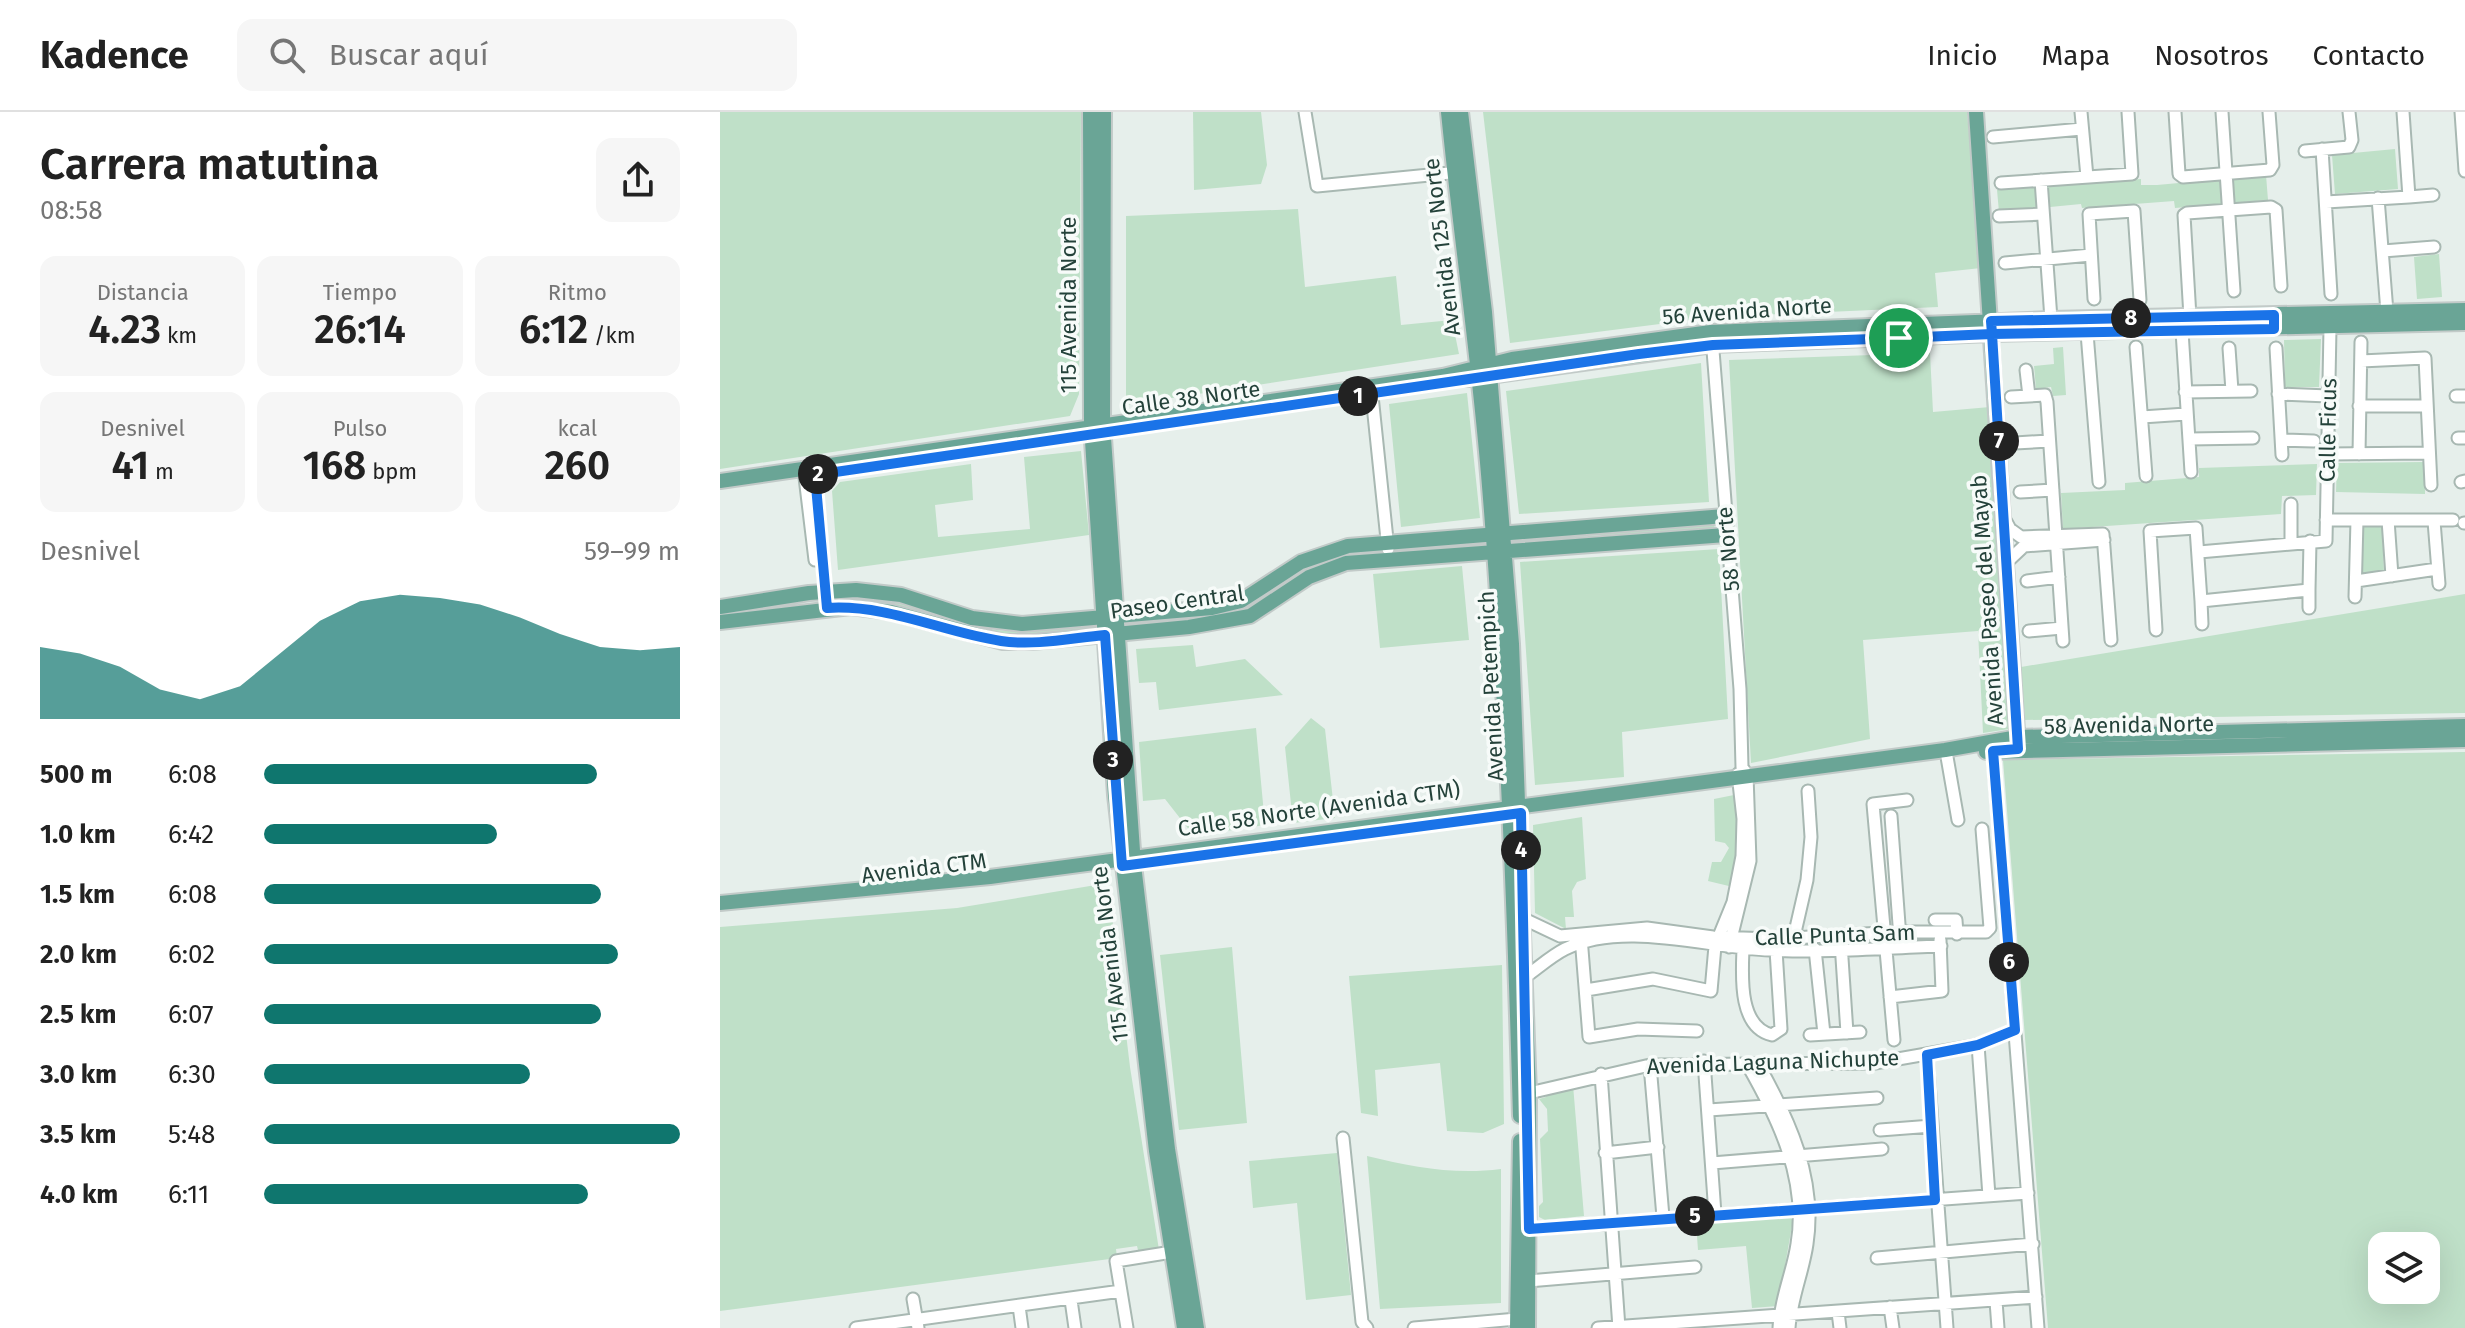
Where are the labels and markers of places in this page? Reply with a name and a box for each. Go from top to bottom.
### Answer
pin: 8 [2111,298,2151,338]
pin [1865,304,1933,372]
pin: 1 [1338,376,1378,416]
pin: 7 [1979,421,2019,461]
pin: 2 [798,454,838,494]
pin: 3 [1093,740,1133,780]
pin: 4 [1501,830,1541,870]
pin: 6 [1989,942,2029,982]
pin: 5 [1675,1196,1715,1236]

